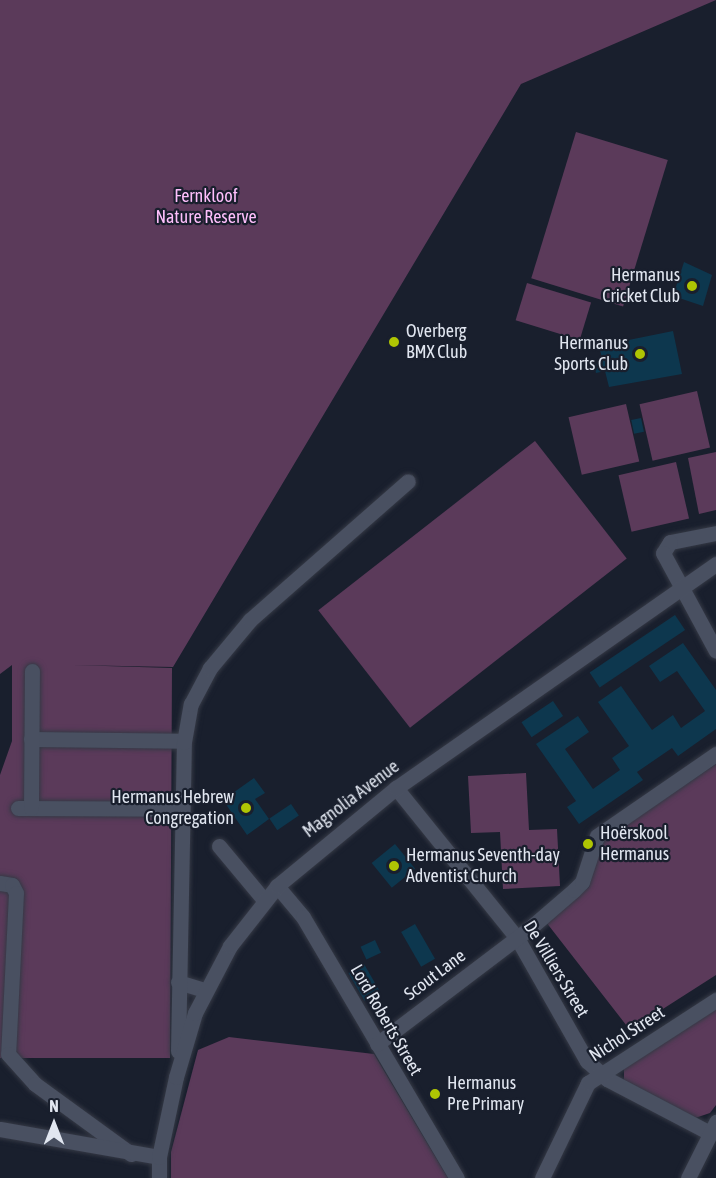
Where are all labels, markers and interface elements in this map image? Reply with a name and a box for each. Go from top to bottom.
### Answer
park label: Fernkloof Nature Reserve [155,186,257,228]
place label: Hermanus Cricket Club [602,265,680,308]
marker: Hermanus Cricket Club [685,279,699,293]
place label: Overberg BMX Club [406,321,467,364]
place label: Hermanus Sports Club [554,333,628,376]
marker: Overberg BMX Club [387,335,401,349]
marker: Hermanus Sports Club [633,347,647,361]
street label: Magnolia Avenue [299,756,403,842]
place label: Hermanus Hebrew Congregation [111,787,234,830]
marker: Hermanus Hebrew Congregation [239,801,253,815]
place label: Hoërskool Hermanus [600,823,669,866]
marker: Hoërskool Hermanus [581,837,595,851]
place label: Hermanus Seventh-day Adventist Church [406,845,560,888]
marker: Hermanus Seventh-day Adventist Church [387,859,401,873]
street label: De Villiers Street [519,917,593,1021]
street label: Scout Lane [400,945,470,1005]
street label: Lord Roberts Street [346,961,426,1079]
street label: Nichol Street [585,1002,669,1066]
place label: Hermanus Pre Primary [447,1073,524,1116]
marker: Hermanus Pre Primary [428,1087,442,1101]
north arrow [24,1094,84,1154]
text: N [49,1097,59,1115]

